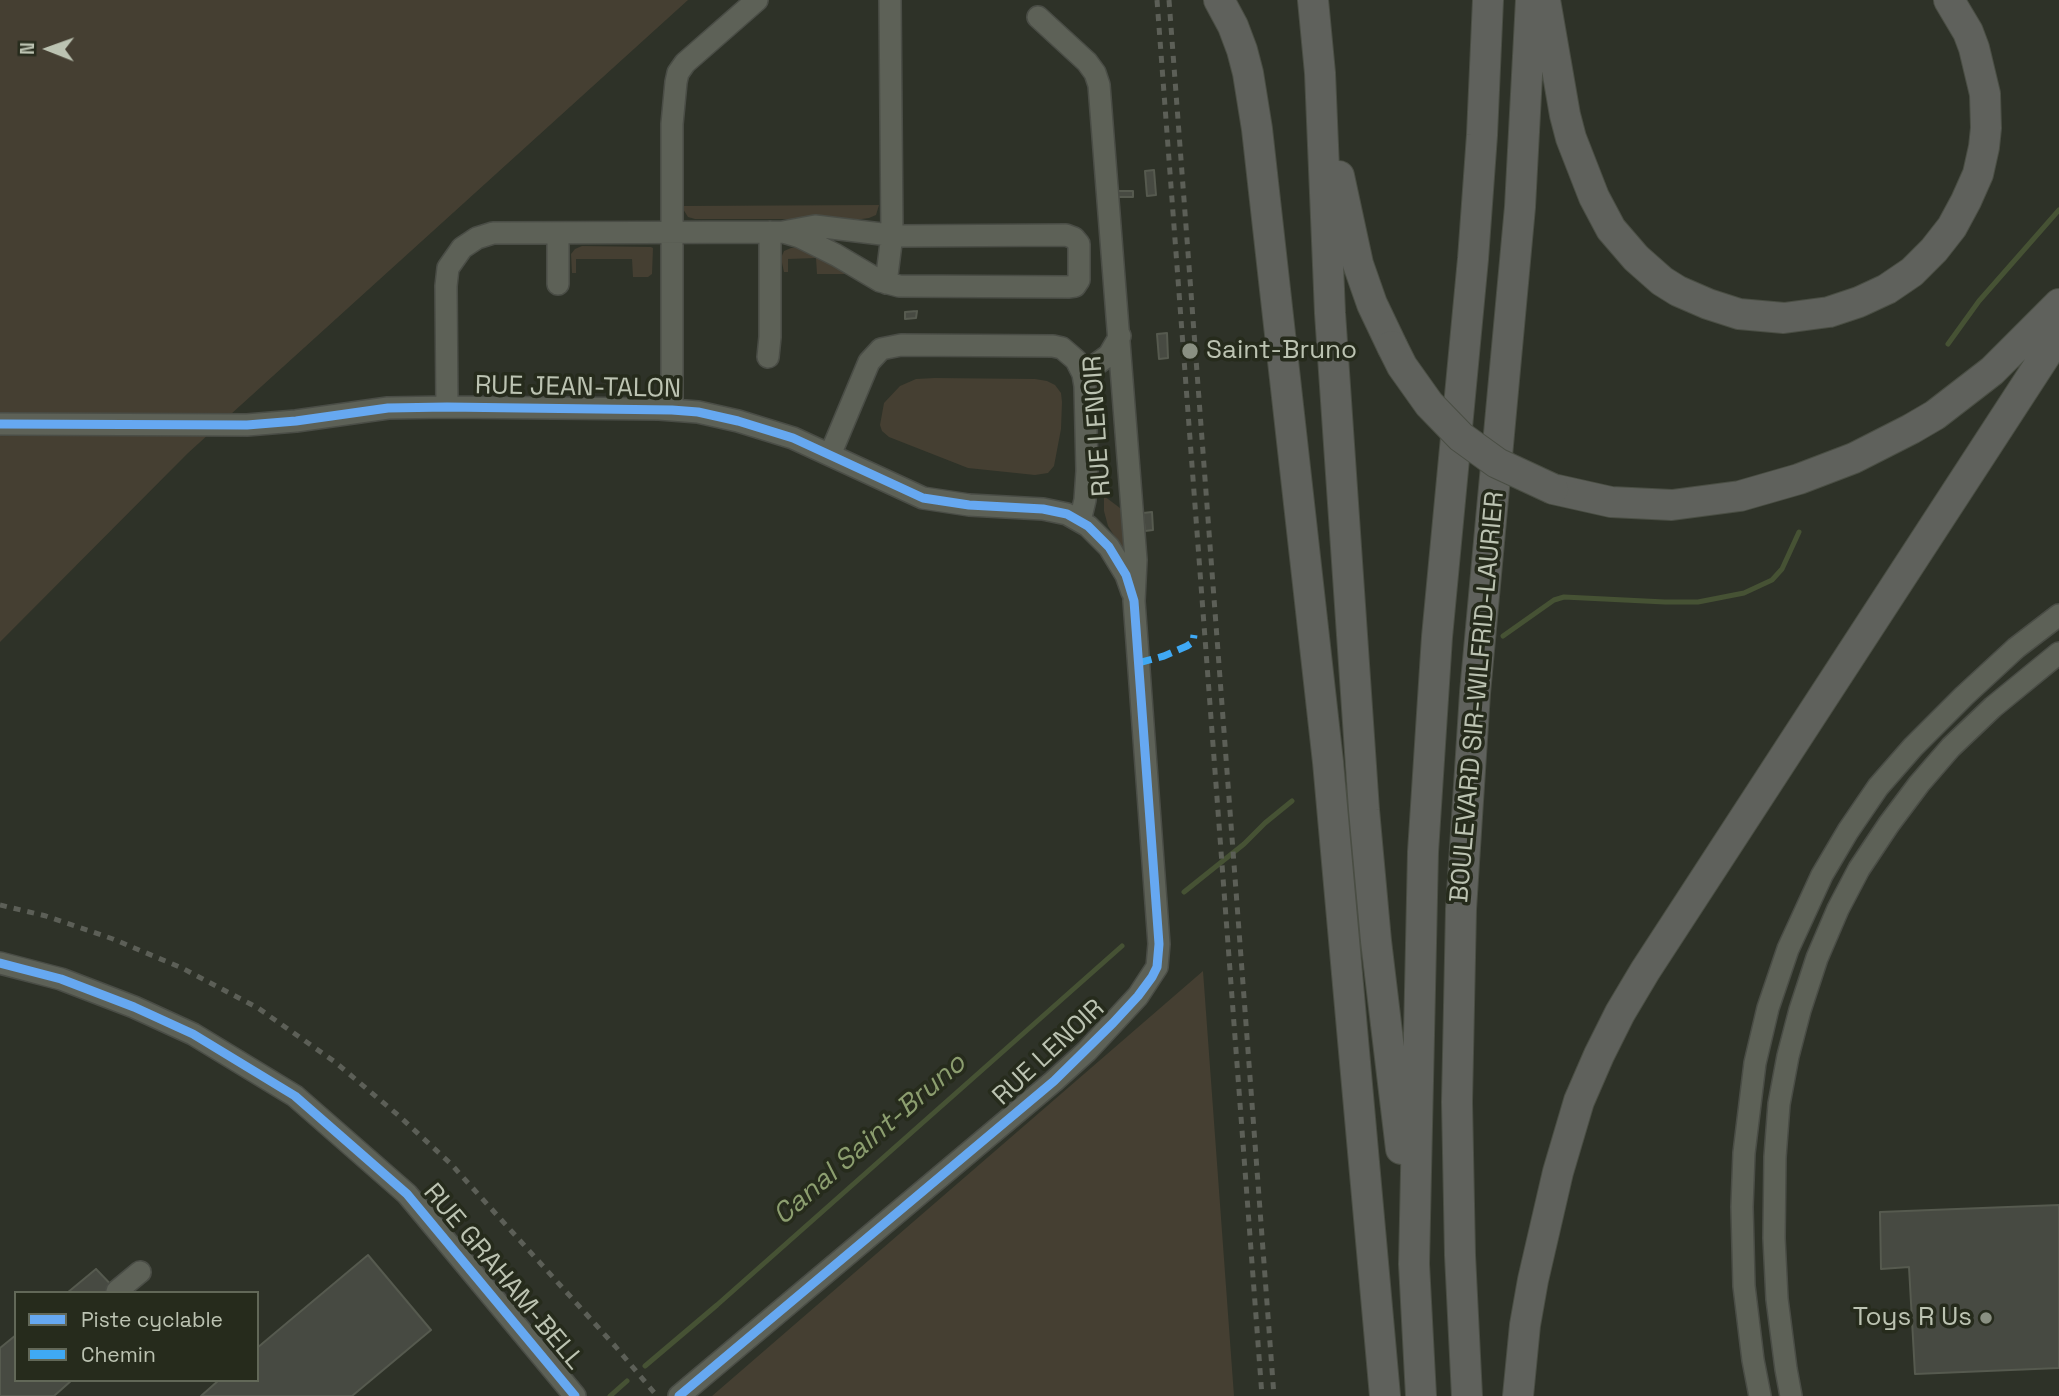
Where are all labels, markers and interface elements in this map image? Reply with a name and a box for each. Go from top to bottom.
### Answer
north arrow [14,14,84,84]
text: N [15,42,40,55]
place label: Saint-Bruno [1206,335,1357,367]
marker: Saint-Bruno [1180,341,1200,361]
street label: RUE LENOIR [1078,354,1118,498]
street label: RUE JEAN-TALON [475,371,681,405]
street label: BOULEVARD SIR-WILFRID-LAURIER [1444,490,1512,904]
street label: RUE LENOIR [987,993,1111,1113]
water label: Canal Saint-Bruno [767,1047,973,1233]
street label: RUE GRAHAM-BELL [416,1178,590,1376]
legend [14,1291,259,1382]
place label: Toys R Us [1853,1302,1972,1334]
text: Piste cyclable [81,1306,223,1333]
marker: Toys R Us [1978,1310,1994,1326]
text: Chemin [81,1341,156,1368]

